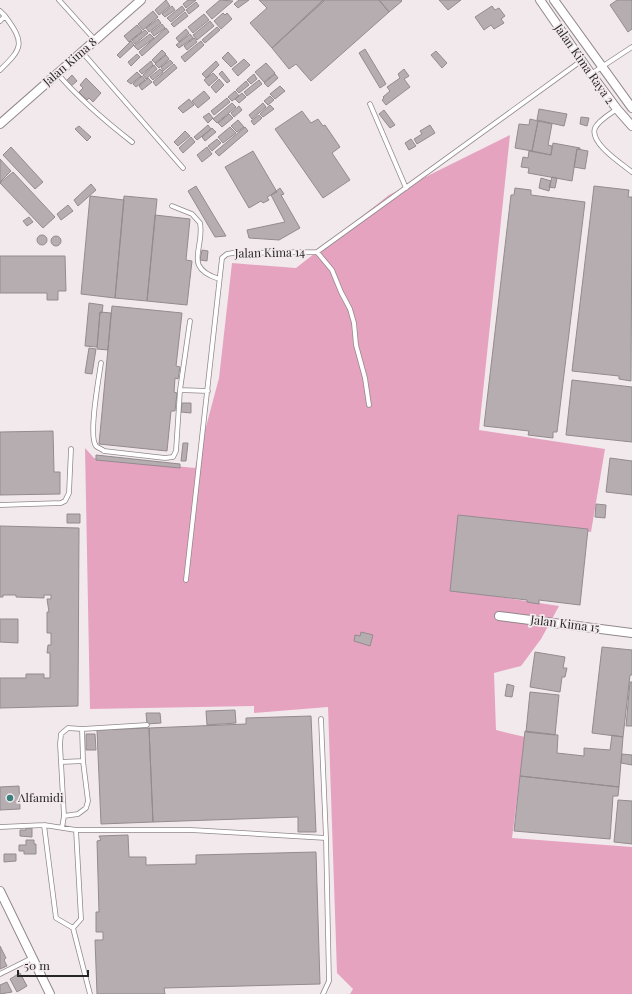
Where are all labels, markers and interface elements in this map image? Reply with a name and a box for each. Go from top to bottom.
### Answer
street label: Jalan Kima Raya 2 [551,19,619,107]
street label: Jalan Kima 8 [38,33,100,90]
street label: Jalan Kima 14 [234,243,305,261]
street label: Jalan Kima 15 [529,611,601,635]
place label: Alfamidi [17,789,64,805]
marker: Alfamidi [5,793,15,803]
scale bar [18,952,88,978]
text: 50 m [24,957,50,973]

